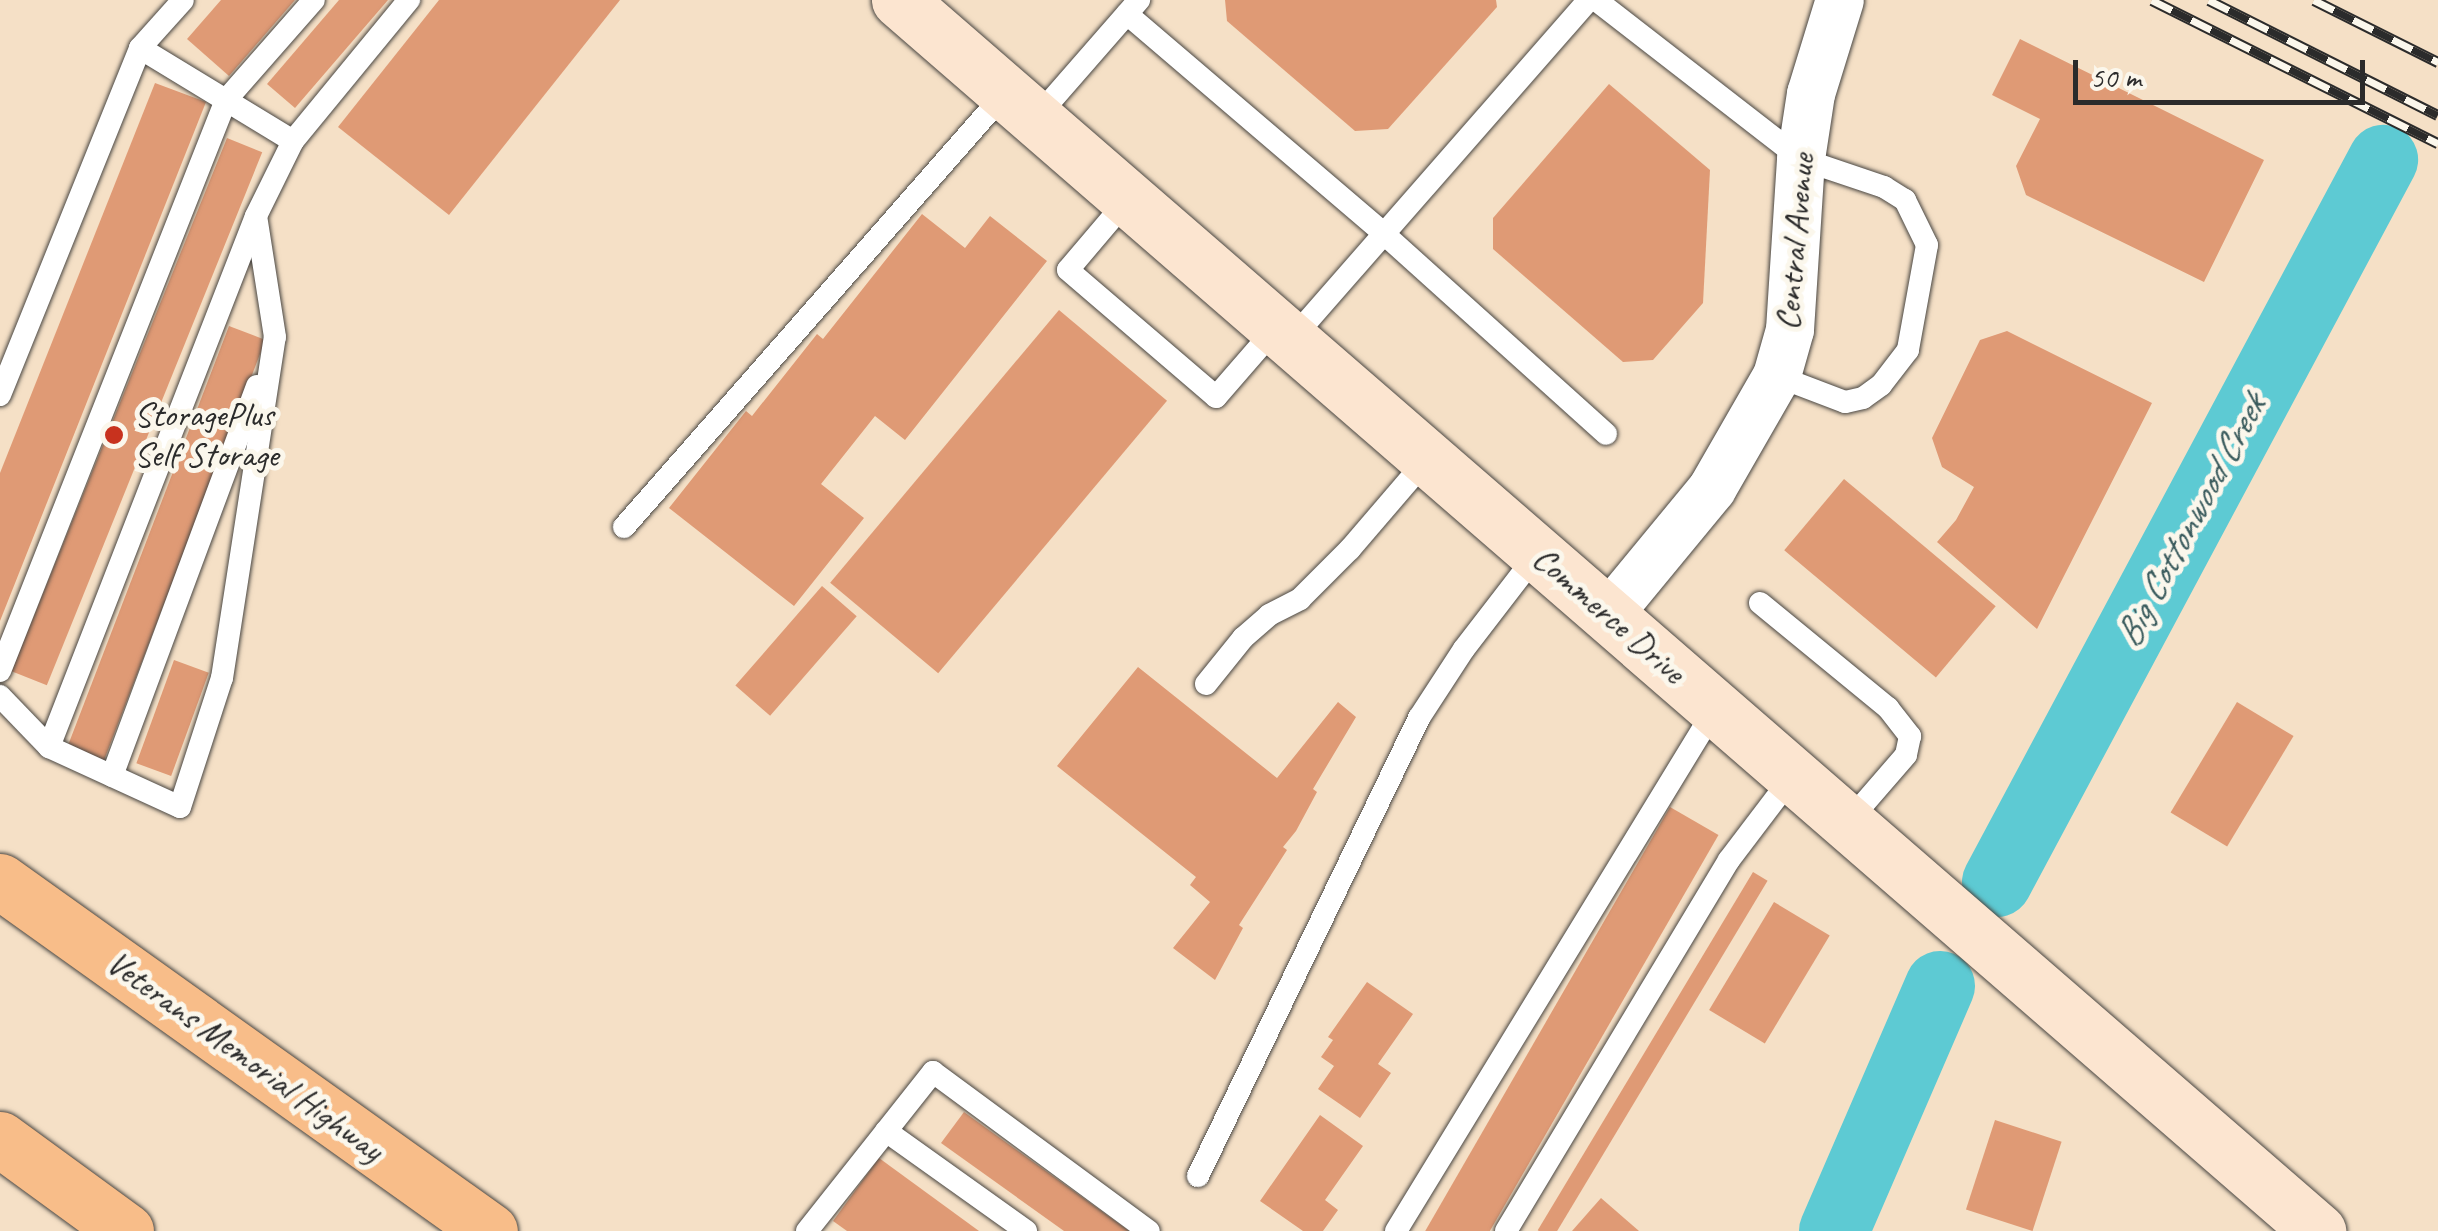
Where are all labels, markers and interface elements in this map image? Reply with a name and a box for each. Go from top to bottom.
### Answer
scale bar [2078,40,2370,102]
text: 50 m [2090,58,2141,96]
street label: Central Avenue [1766,152,1824,332]
water label: Big Cottonwood Creek [2105,388,2275,654]
place label: StoragePlus Self Storage [134,394,279,476]
marker: StoragePlus Self Storage [103,424,125,446]
street label: Commerce Drive [1524,537,1694,693]
street label: Veterans Memorial Highway [99,942,391,1170]

